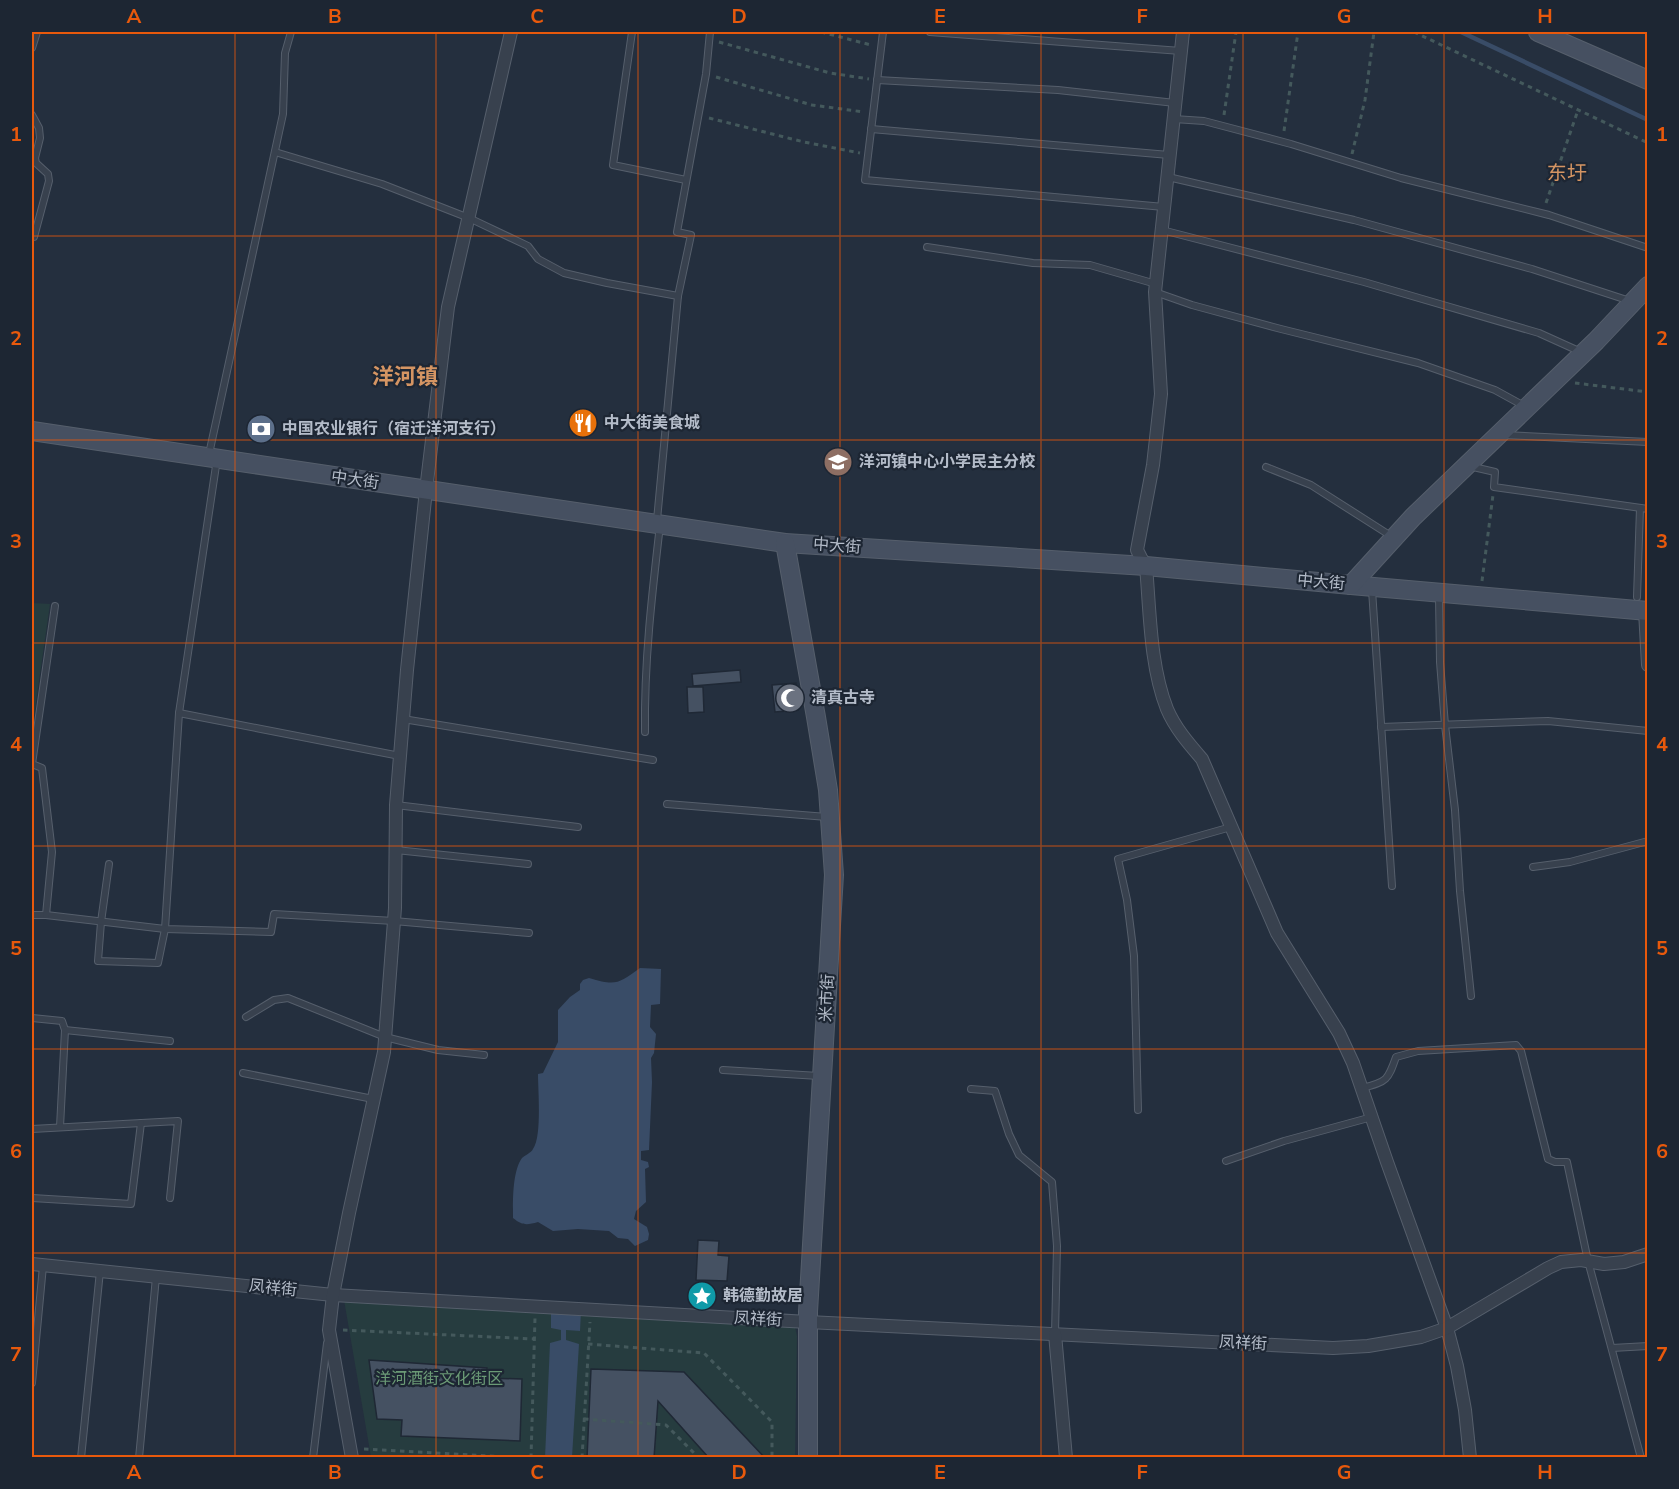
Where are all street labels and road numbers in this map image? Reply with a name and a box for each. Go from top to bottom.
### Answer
street label: 中大街 [330,466,380,494]
street label: 中大街 [812,533,862,559]
street label: 中大街 [1296,569,1346,595]
street label: 米市街 [815,973,839,1023]
street label: 凤祥街 [248,1275,298,1301]
street label: 凤祥街 [733,1307,783,1331]
street label: 凤祥街 [1218,1331,1268,1355]

